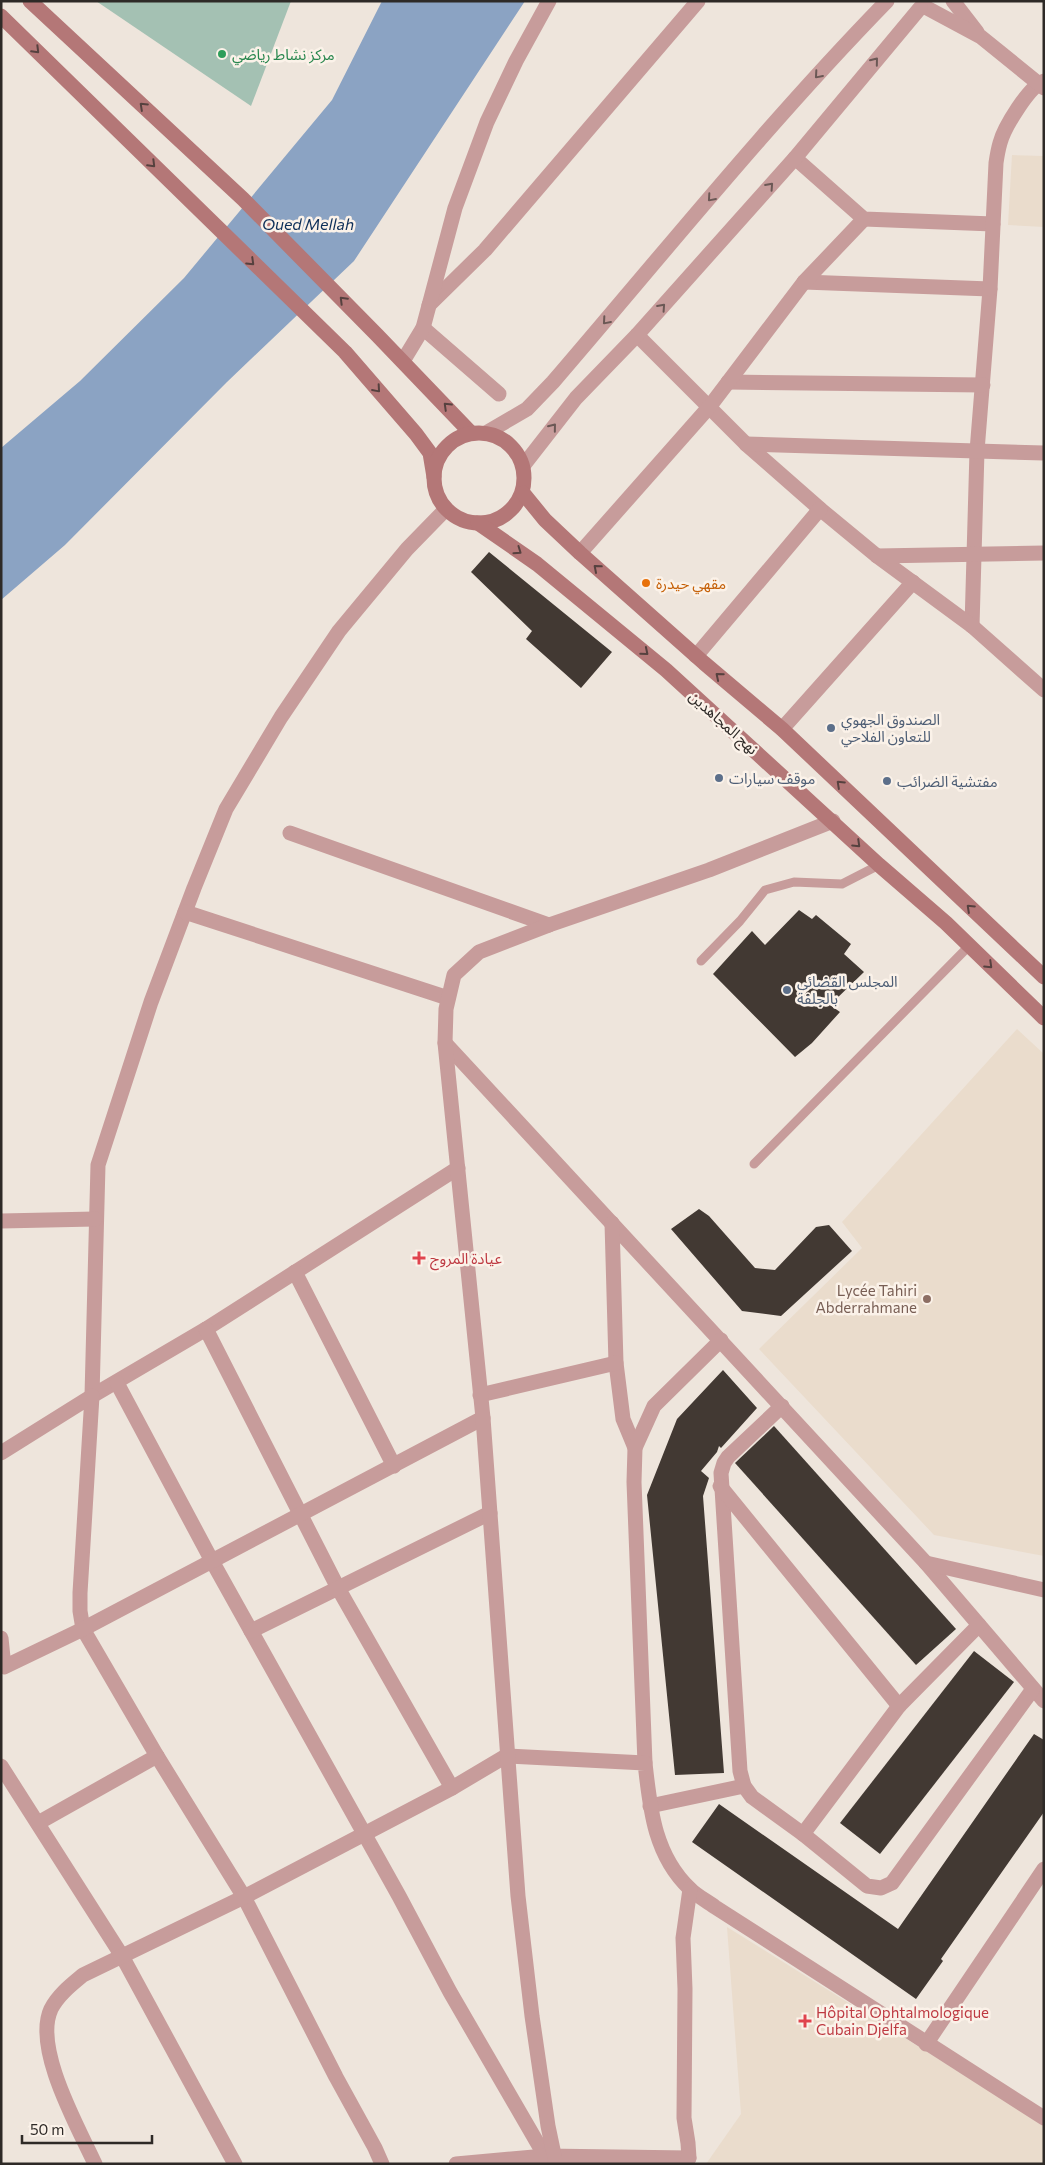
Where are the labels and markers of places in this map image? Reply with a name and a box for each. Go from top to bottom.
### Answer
place label: مركز نشاط رياضي [232,45,335,66]
marker: مركز نشاط رياضي [216,48,228,60]
place label: مقهي حيدرة [656,574,726,595]
marker: مقهي حيدرة [640,577,652,589]
place label: الصندوق الجهوي للتعاون الفلاحي [841,710,940,748]
marker: الصندوق الجهوي للتعاون الفلاحي [825,722,837,734]
place label: موقف سيارات [729,769,815,788]
marker: موقف سيارات [713,772,725,784]
place label: مفتشية الضرائب [897,772,998,791]
marker: مفتشية الضرائب [881,775,893,787]
place label: المجلس القضائي بالجلفة [797,972,898,1007]
marker: المجلس القضائي بالجلفة [781,984,793,996]
place label: عيادة المروج [430,1249,502,1271]
marker: عيادة المروج [412,1251,426,1265]
place label: Lycée Tahiri Abderrahmane [815,1281,917,1316]
marker: Lycée Tahiri Abderrahmane [921,1293,933,1305]
place label: Hôpital Ophtalmologique Cubain Djelfa [816,2003,989,2038]
marker: Hôpital Ophtalmologique Cubain Djelfa [798,2014,812,2028]

